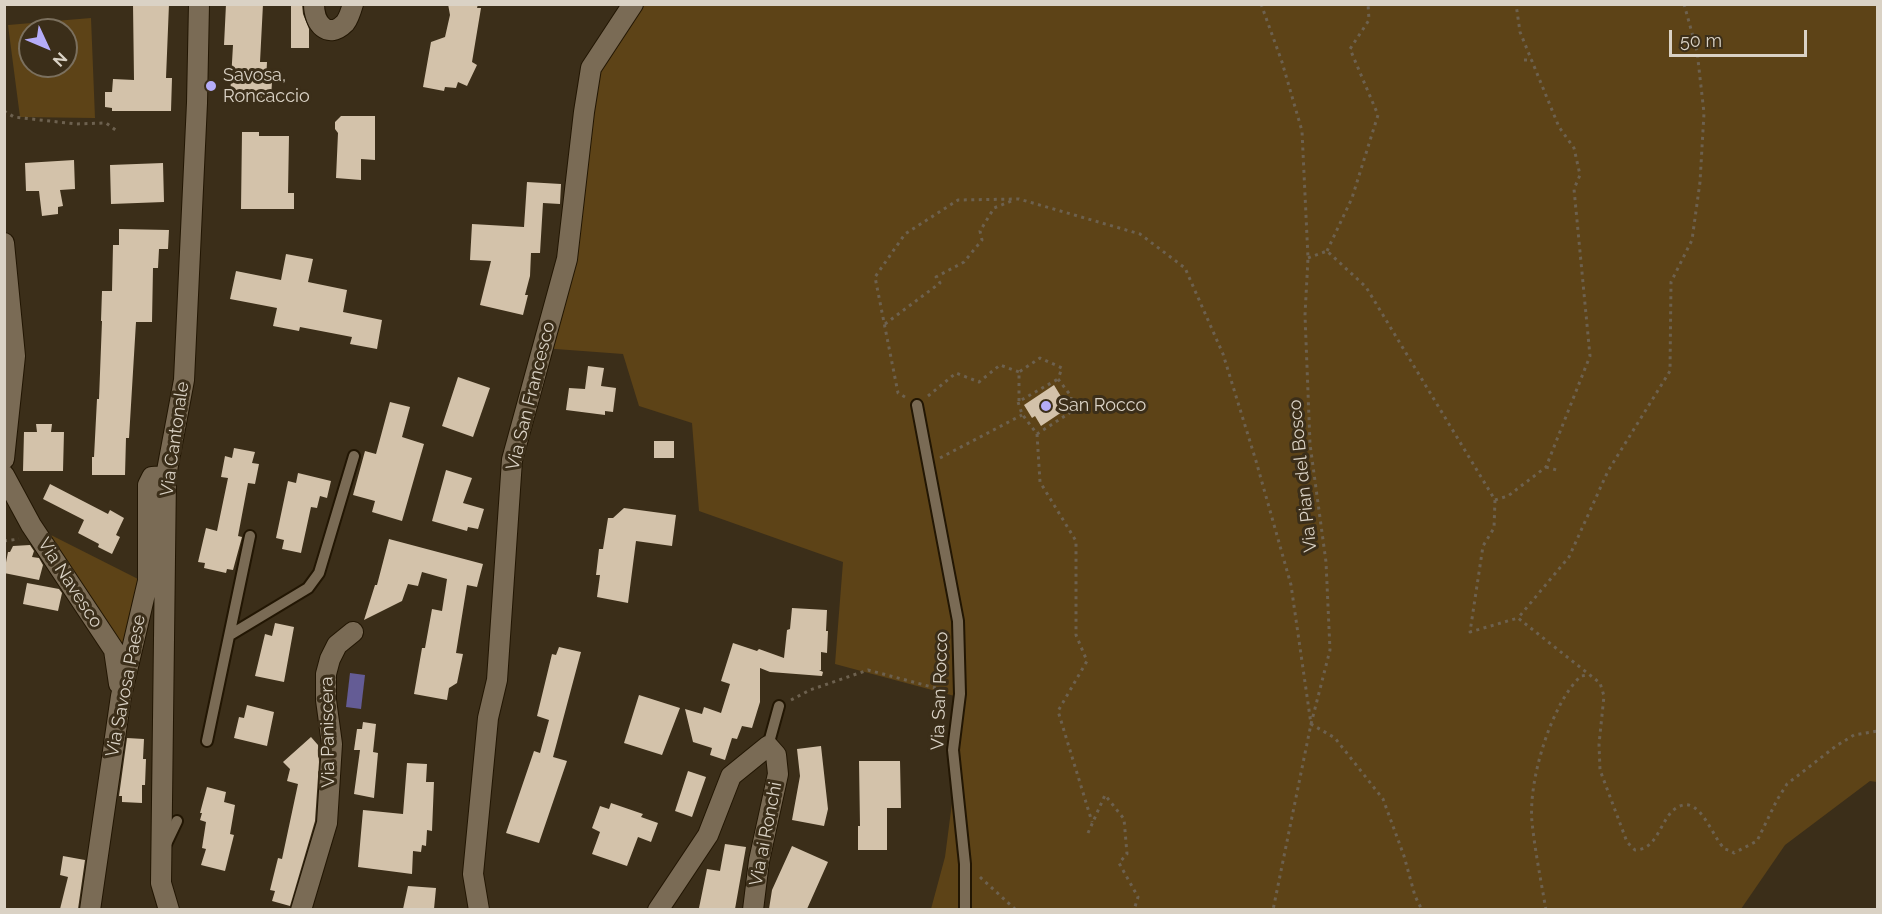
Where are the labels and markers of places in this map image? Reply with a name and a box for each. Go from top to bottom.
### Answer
place label: Savosa, Roncaccio [223,65,310,107]
marker: Savosa, Roncaccio [204,79,218,93]
place label: San Rocco [1058,395,1146,417]
marker: San Rocco [1039,399,1053,413]

